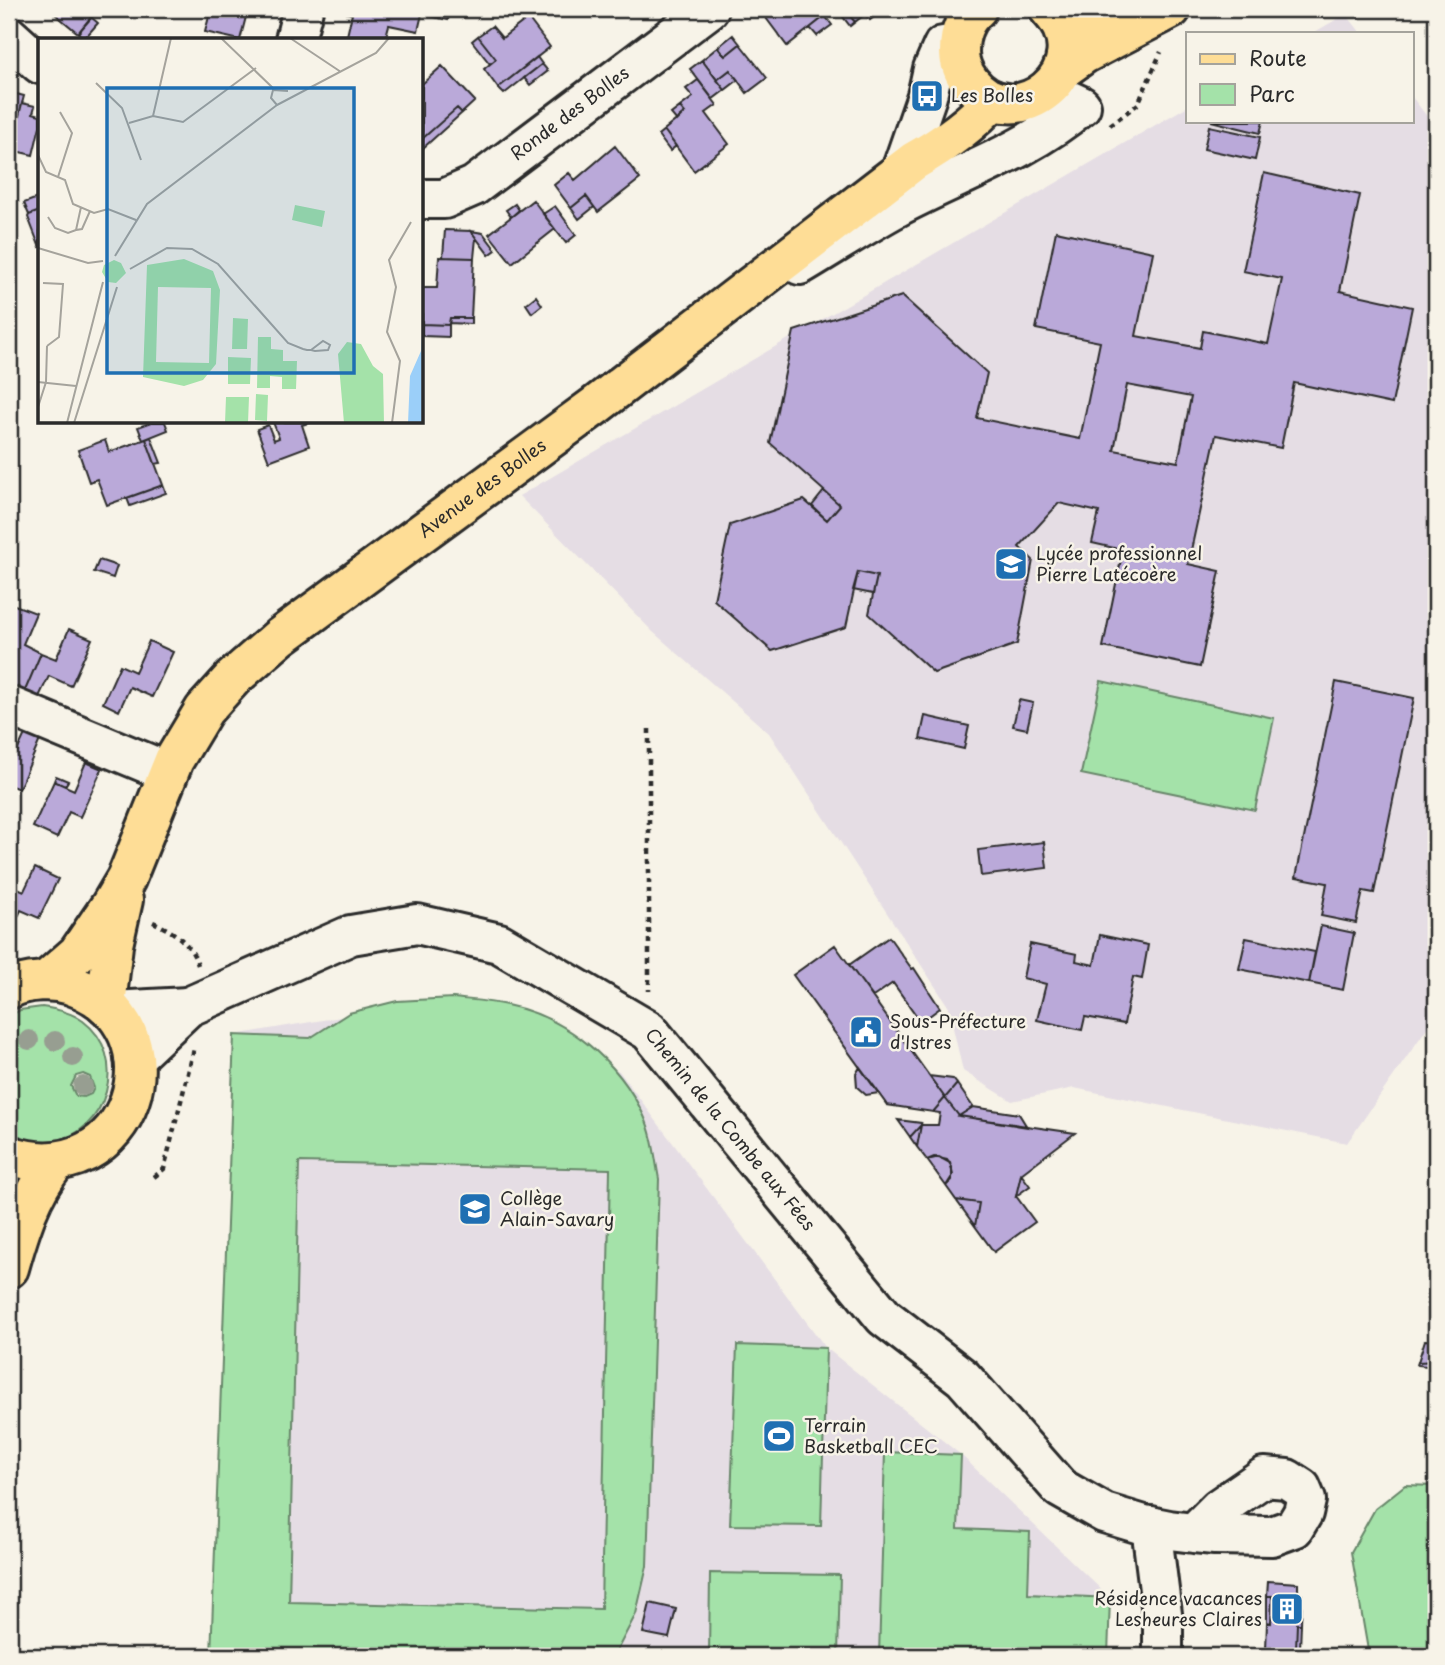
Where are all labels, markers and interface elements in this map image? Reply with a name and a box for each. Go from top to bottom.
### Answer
legend [1186,32,1414,122]
inset map [38,38,424,424]
text: Route [1249,41,1307,73]
street label: Ronde des Bolles [504,59,634,166]
bus stop icon: Les Bolles [908,77,946,115]
text: Parc [1249,77,1295,109]
place label: Les Bolles [951,81,1033,108]
street label: Avenue des Bolles [412,431,551,543]
place label: Lycée professionnel Pierre Latécoère [1036,539,1202,587]
school or university icon: Lycée professionnel Pierre Latécoère [992,545,1030,583]
place label: Sous-Préfecture d'Istres [890,1007,1026,1055]
public building icon: Sous-Préfecture d'Istres [847,1013,885,1051]
street label: Chemin de la Combe aux Fées [640,1021,823,1236]
place label: Collège Alain-Savary [500,1184,614,1232]
school or university icon: Collège Alain-Savary [456,1190,494,1228]
place label: Terrain Basketball CEC [804,1411,938,1459]
sports icon: Terrain Basketball CEC [760,1417,798,1455]
place label: Résidence vacances Lesheures Claires [1094,1584,1262,1632]
building icon: Résidence vacances Lesheures Claires [1268,1590,1306,1628]

